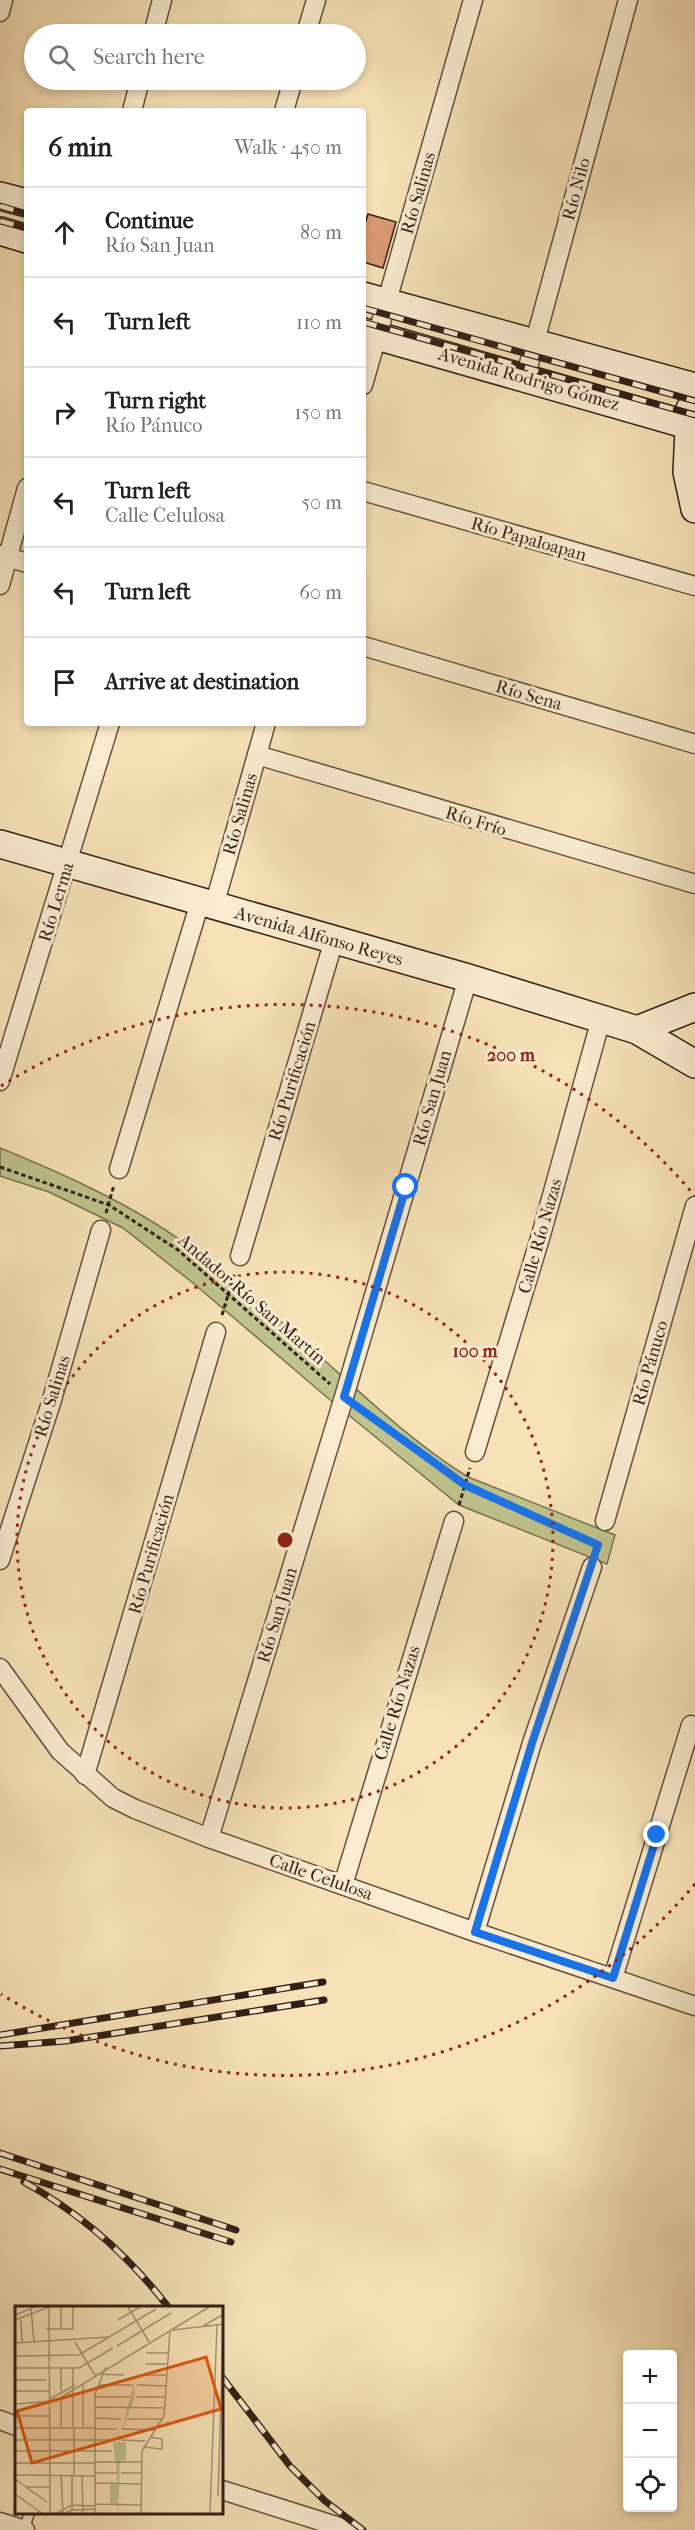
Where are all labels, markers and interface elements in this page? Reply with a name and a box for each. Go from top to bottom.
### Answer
search box [24,24,366,90]
icon: search [45,41,78,74]
text: Search here [93,44,205,70]
text: 6 min [48,132,112,163]
text: Walk · 450 m [234,136,342,159]
street label: Río Salinas [397,149,440,237]
street label: Río Nilo [558,156,595,223]
text: Continue [105,208,194,234]
icon: ahead [48,216,81,249]
text: 80 m [300,221,342,244]
text: Río San Juan [105,234,215,257]
icon: left [48,306,81,339]
text: Turn left [105,309,191,335]
text: 110 m [296,311,342,334]
street label: Avenida Rodrigo Gómez [435,343,622,415]
text: Turn right [105,388,206,414]
icon: right [48,396,81,429]
text: 150 m [294,401,342,424]
text: Río Pánuco [105,414,202,437]
text: Turn left [105,478,191,504]
icon: left [48,486,81,519]
text: 50 m [301,491,342,514]
text: Calle Celulosa [105,504,225,527]
street label: Río Papaloapan [469,513,590,566]
icon: left [48,576,81,609]
text: Turn left [105,579,191,605]
text: 60 m [299,581,342,604]
icon: arrive [48,666,81,699]
text: Arrive at destination [105,669,299,695]
street label: Río Sena [493,676,565,715]
street label: Río Salinas [219,770,262,858]
street label: Río Frío [443,802,509,841]
street label: Río Lerma [34,859,79,944]
street label: Avenida Alfonso Reyes [231,902,406,971]
street label: Río Purificación [264,1018,321,1144]
text: 200 m [487,1045,536,1066]
street label: Río San Juan [409,1047,456,1148]
route start [392,1173,418,1199]
street label: Calle Río Nazas [514,1176,567,1296]
street label: Andador Río San Martín [173,1229,330,1369]
street label: Río Pánuco [628,1318,673,1408]
text: 100 m [452,1341,499,1362]
street label: Río Salinas [30,1352,75,1440]
street label: Río Purificación [124,1491,179,1617]
centre of rings [275,1530,295,1550]
street label: Río San Juan [253,1564,302,1665]
street label: Calle Río Nazas [370,1643,425,1763]
route end [643,1821,669,1847]
street label: Calle Celulosa [266,1850,376,1905]
inset map [15,2306,224,2515]
map controls [623,2350,677,2512]
button: + [623,2350,677,2404]
button: − [623,2404,677,2458]
button: locate [623,2458,677,2512]

